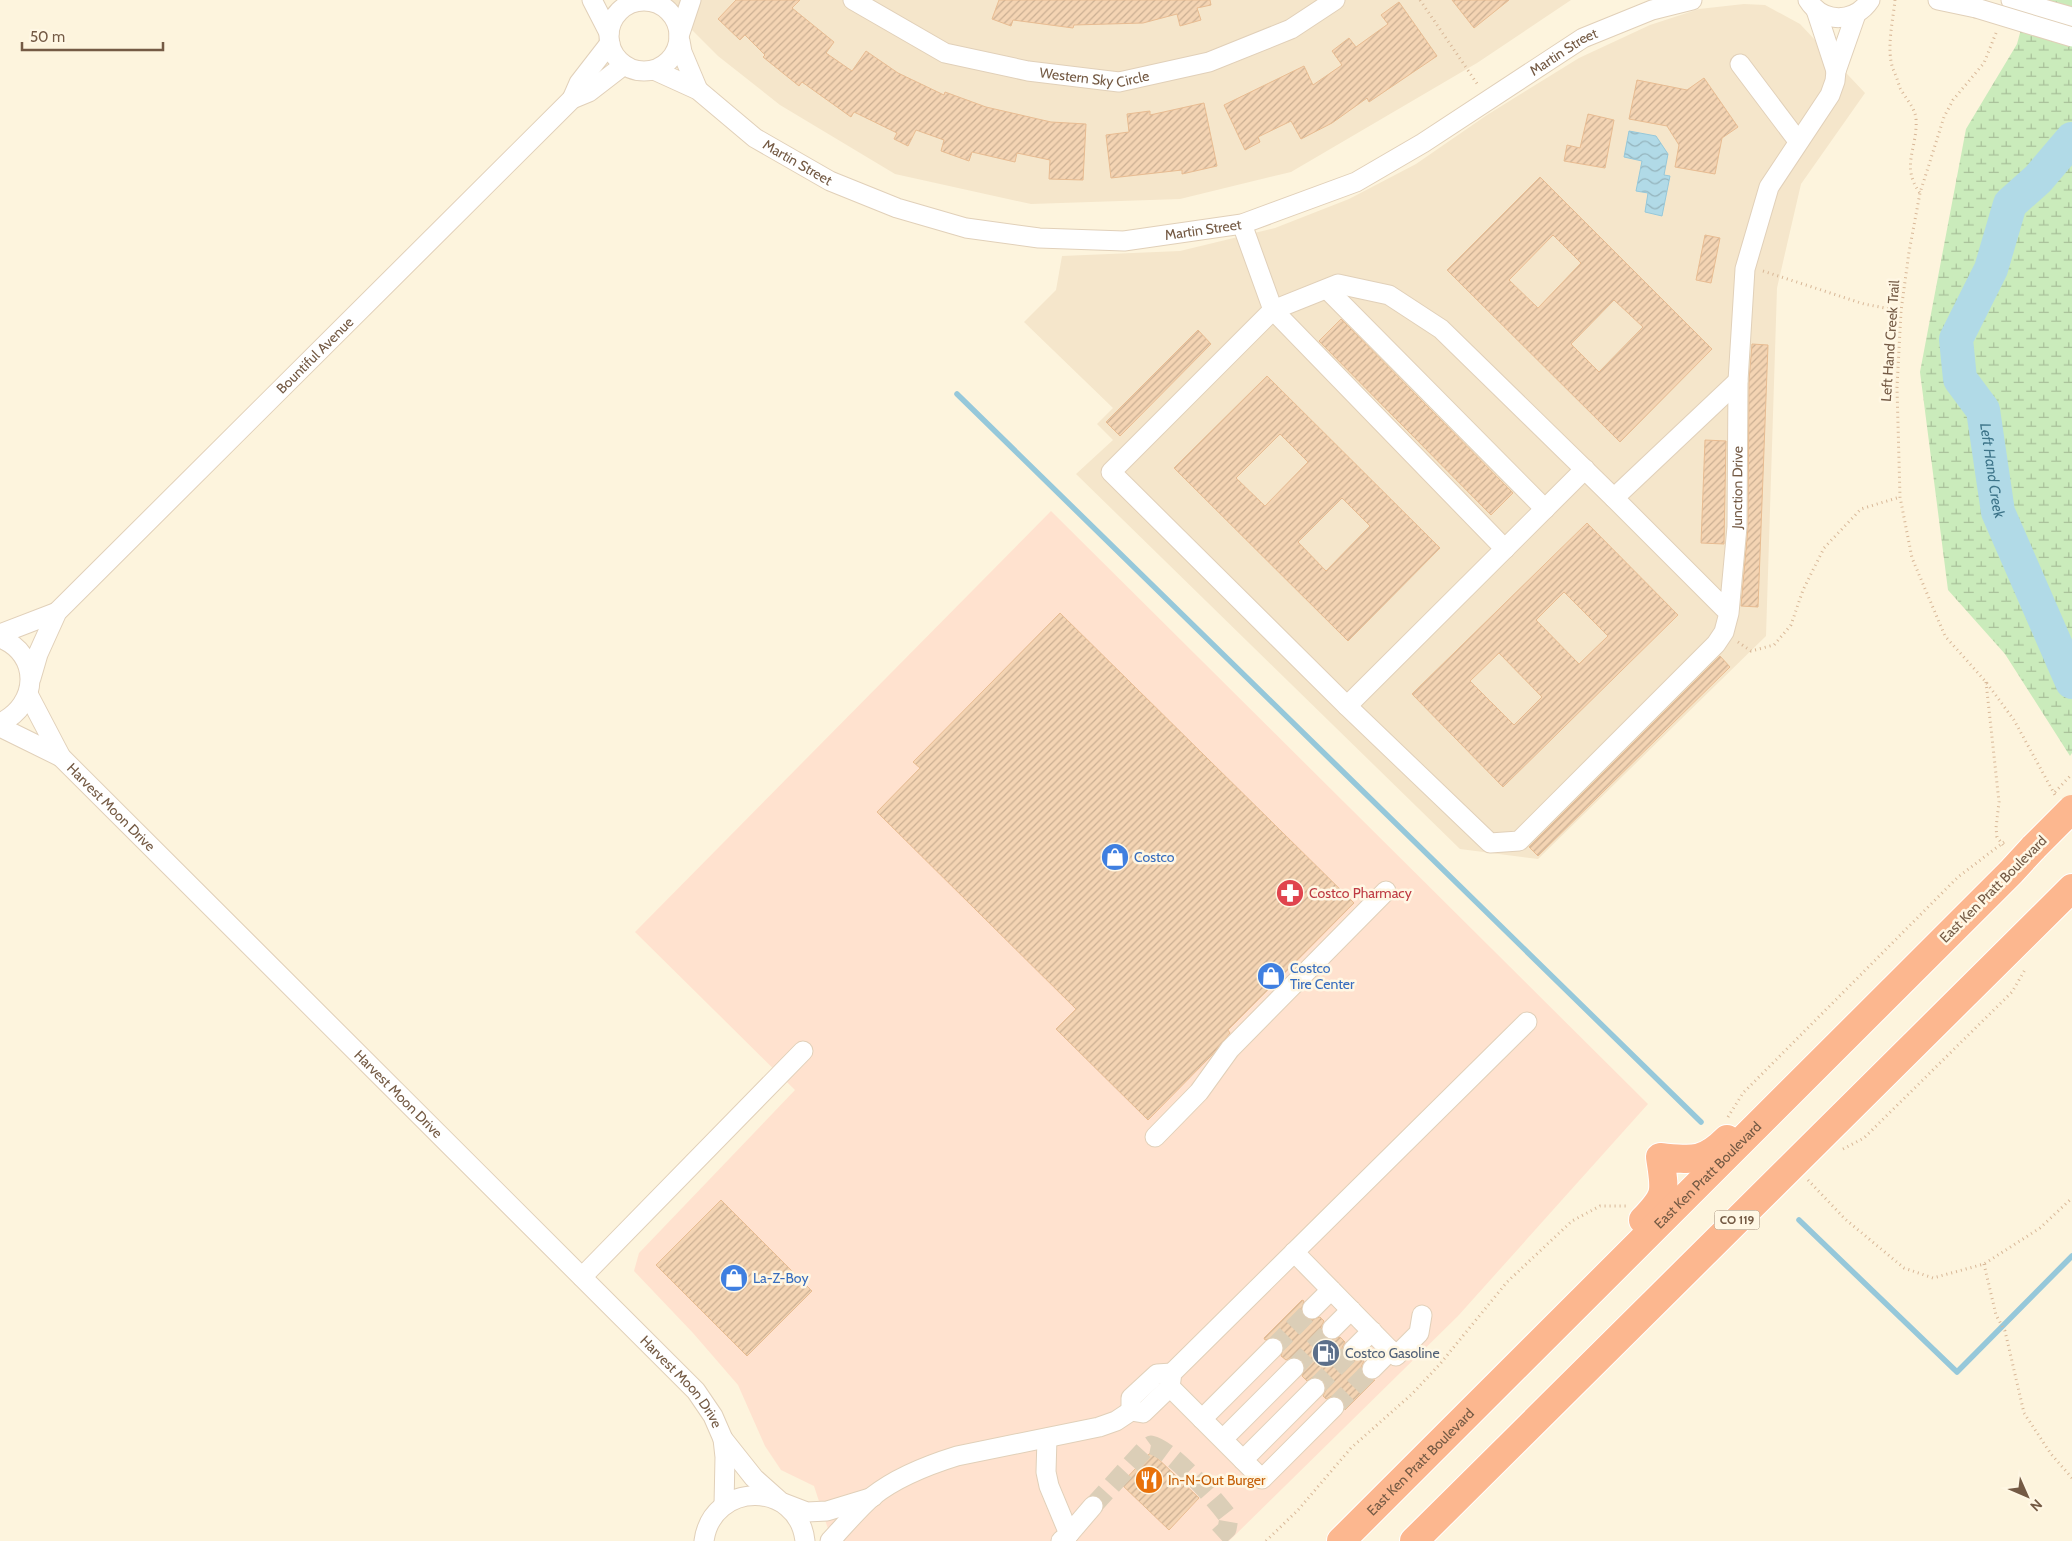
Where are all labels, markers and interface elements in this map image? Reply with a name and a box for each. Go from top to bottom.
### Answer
scale bar [22,20,164,52]
street label: Martin Street [1526,24,1600,80]
text: 50 m [30,28,65,46]
street label: Western Sky Circle [1038,63,1151,91]
street label: Martin Street [760,135,836,190]
street label: Martin Street [1164,215,1243,244]
street label: Left Hand Creek Trail [1877,279,1903,402]
street label: Bountiful Avenue [272,313,357,397]
water label: Left Hand Creek [1976,422,2009,522]
street label: Junction Drive [1728,446,1747,531]
street label: Harvest Moon Drive [63,759,159,855]
street label: East Ken Pratt Boulevard [1936,832,2050,946]
shop icon: Costco [1100,842,1130,872]
place label: Costco [1134,848,1175,866]
pharmacy icon: Costco Pharmacy [1275,878,1305,908]
place label: Costco Pharmacy [1309,884,1412,902]
place label: Costco Tire Center [1290,959,1355,993]
shop icon: Costco Tire Center [1256,961,1286,991]
street label: Harvest Moon Drive [351,1046,446,1142]
street label: East Ken Pratt Boulevard [1650,1118,1765,1232]
road number: CO 119 [1714,1210,1760,1230]
shop icon: La-Z-Boy [719,1263,749,1293]
place label: La-Z-Boy [753,1269,808,1287]
street label: Harvest Moon Drive [636,1331,726,1431]
fuel station icon: Costco Gasoline [1311,1338,1341,1368]
place label: Costco Gasoline [1345,1344,1440,1362]
street label: East Ken Pratt Boulevard [1363,1404,1478,1519]
restaurant icon: In-N-Out Burger [1134,1465,1164,1495]
place label: In-N-Out Burger [1168,1471,1266,1489]
north arrow [2002,1471,2052,1521]
text: N [2026,1495,2046,1515]

